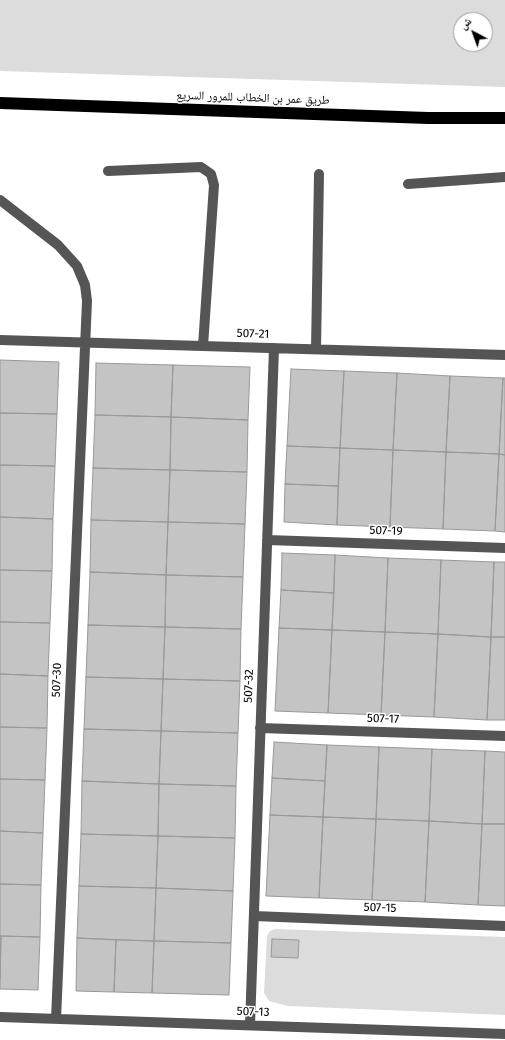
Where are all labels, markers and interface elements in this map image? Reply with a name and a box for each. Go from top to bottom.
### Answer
north arrow [453,12,493,52]
text: ش [457,15,474,32]
street label: طريق عمر بن الخطاب للمرور السريع [176,88,330,108]
street label: 507-21 [236,326,270,342]
street label: 507-19 [369,523,403,539]
street label: 507-30 [49,662,65,698]
street label: 507-32 [241,669,257,703]
street label: 507-17 [367,711,399,727]
street label: 507-15 [363,900,397,916]
street label: 507-13 [236,1004,270,1020]

